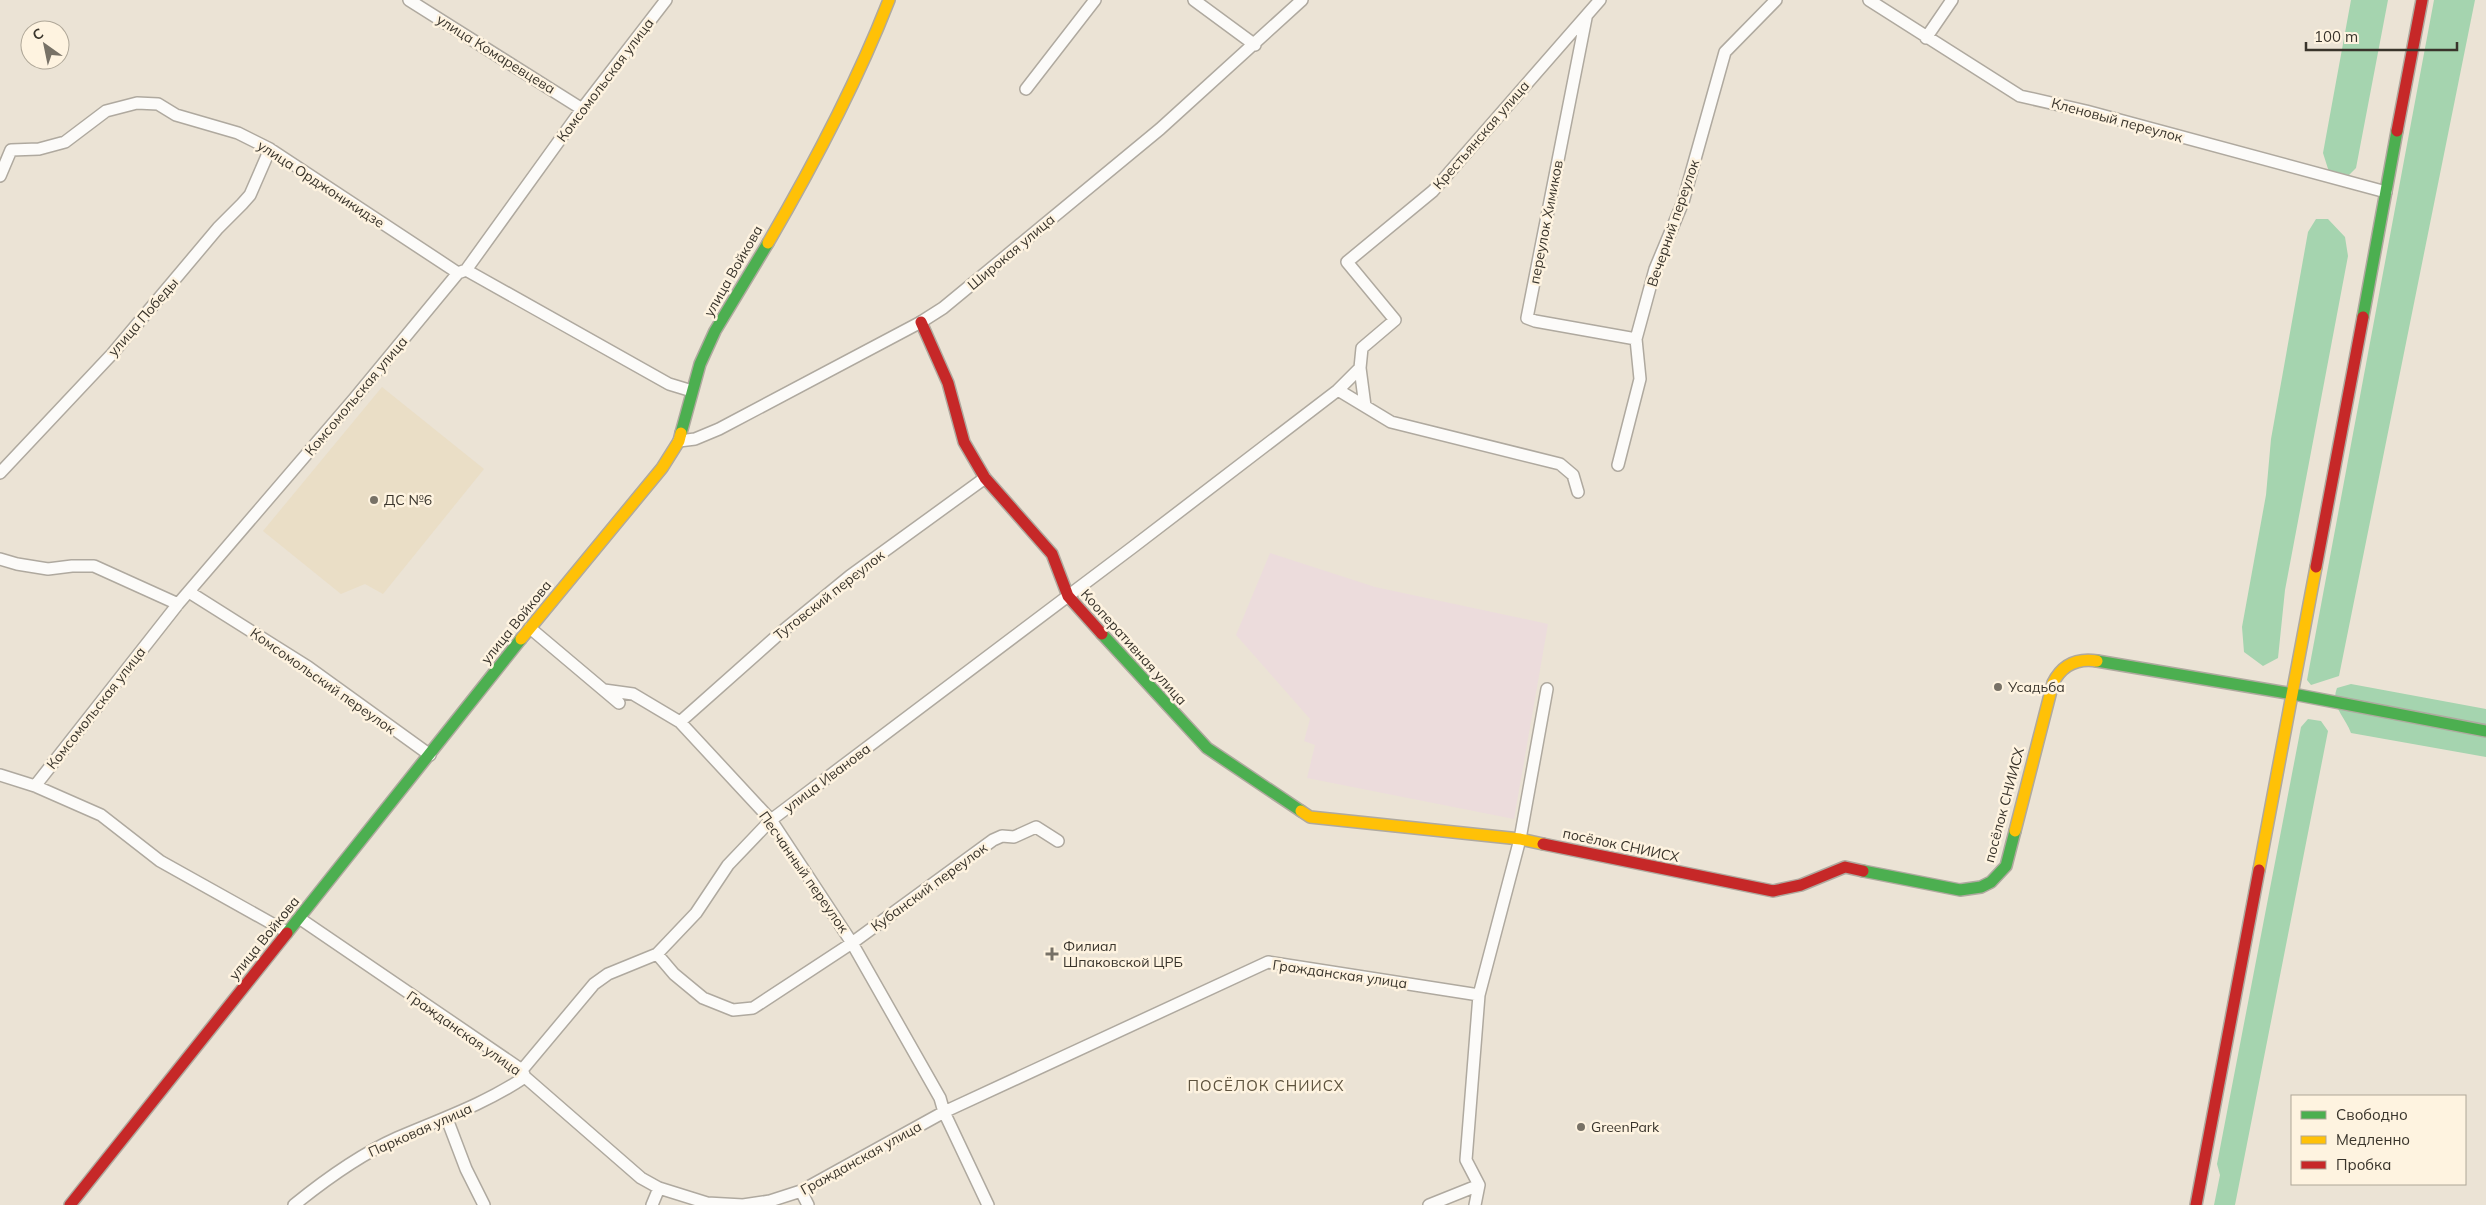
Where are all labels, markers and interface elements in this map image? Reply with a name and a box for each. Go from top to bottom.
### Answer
street label: улица Комаревцева [433,10,559,98]
street label: Комсомольская улица [553,14,657,146]
north arrow [20,20,70,70]
scale bar [2306,20,2457,52]
text: С [29,24,47,44]
text: 100 m [2314,27,2358,46]
street label: Крестьянская улица [1429,77,1533,193]
street label: Кленовый переулок [2049,94,2185,146]
street label: улица Орджоникидзе [254,136,388,232]
street label: Вечерний переулок [1643,157,1703,289]
street label: переулок Химиков [1525,158,1567,285]
street label: Широкая улица [964,210,1058,294]
street label: улица Войкова [700,222,766,320]
street label: улица Победы [104,274,182,360]
street label: Комсомольская улица [301,333,411,459]
place label: ДС №6 [384,491,432,509]
marker: ДС №6 [368,494,380,506]
street label: Тутовский переулок [770,546,888,644]
street label: улица Войкова [477,577,555,667]
street label: Кооперативная улица [1077,585,1191,709]
street label: Комсомольский переулок [247,624,400,738]
street label: Комсомольская улица [43,643,149,773]
place label: Усадьба [2007,678,2065,696]
marker: Усадьба [1992,681,2004,693]
street label: улица Иванова [780,739,874,817]
street label: посёлок СНИИСХ [1980,745,2028,865]
street label: Песчанный переулок [755,808,853,937]
street label: посёлок СНИИСХ [1561,824,1681,866]
street label: Кубанский переулок [867,838,991,935]
street label: улица Войкова [225,893,303,983]
place label: Филиал Шпаковской ЦРБ [1063,937,1183,971]
marker: Филиал Шпаковской ЦРБ [1045,947,1059,961]
street label: Гражданская улица [1272,956,1408,992]
street label: Гражданская улица [403,987,525,1079]
district label: ПОСЁЛОК СНИИСХ [1188,1076,1344,1095]
legend [2291,1095,2466,1185]
street label: Парковая улица [365,1099,475,1161]
text: Свободно [2336,1105,2408,1124]
street label: Гражданская улица [797,1117,925,1199]
place label: GreenPark [1591,1118,1660,1136]
marker: GreenPark [1575,1121,1587,1133]
text: Медленно [2336,1130,2410,1149]
text: Пробка [2336,1155,2391,1174]

